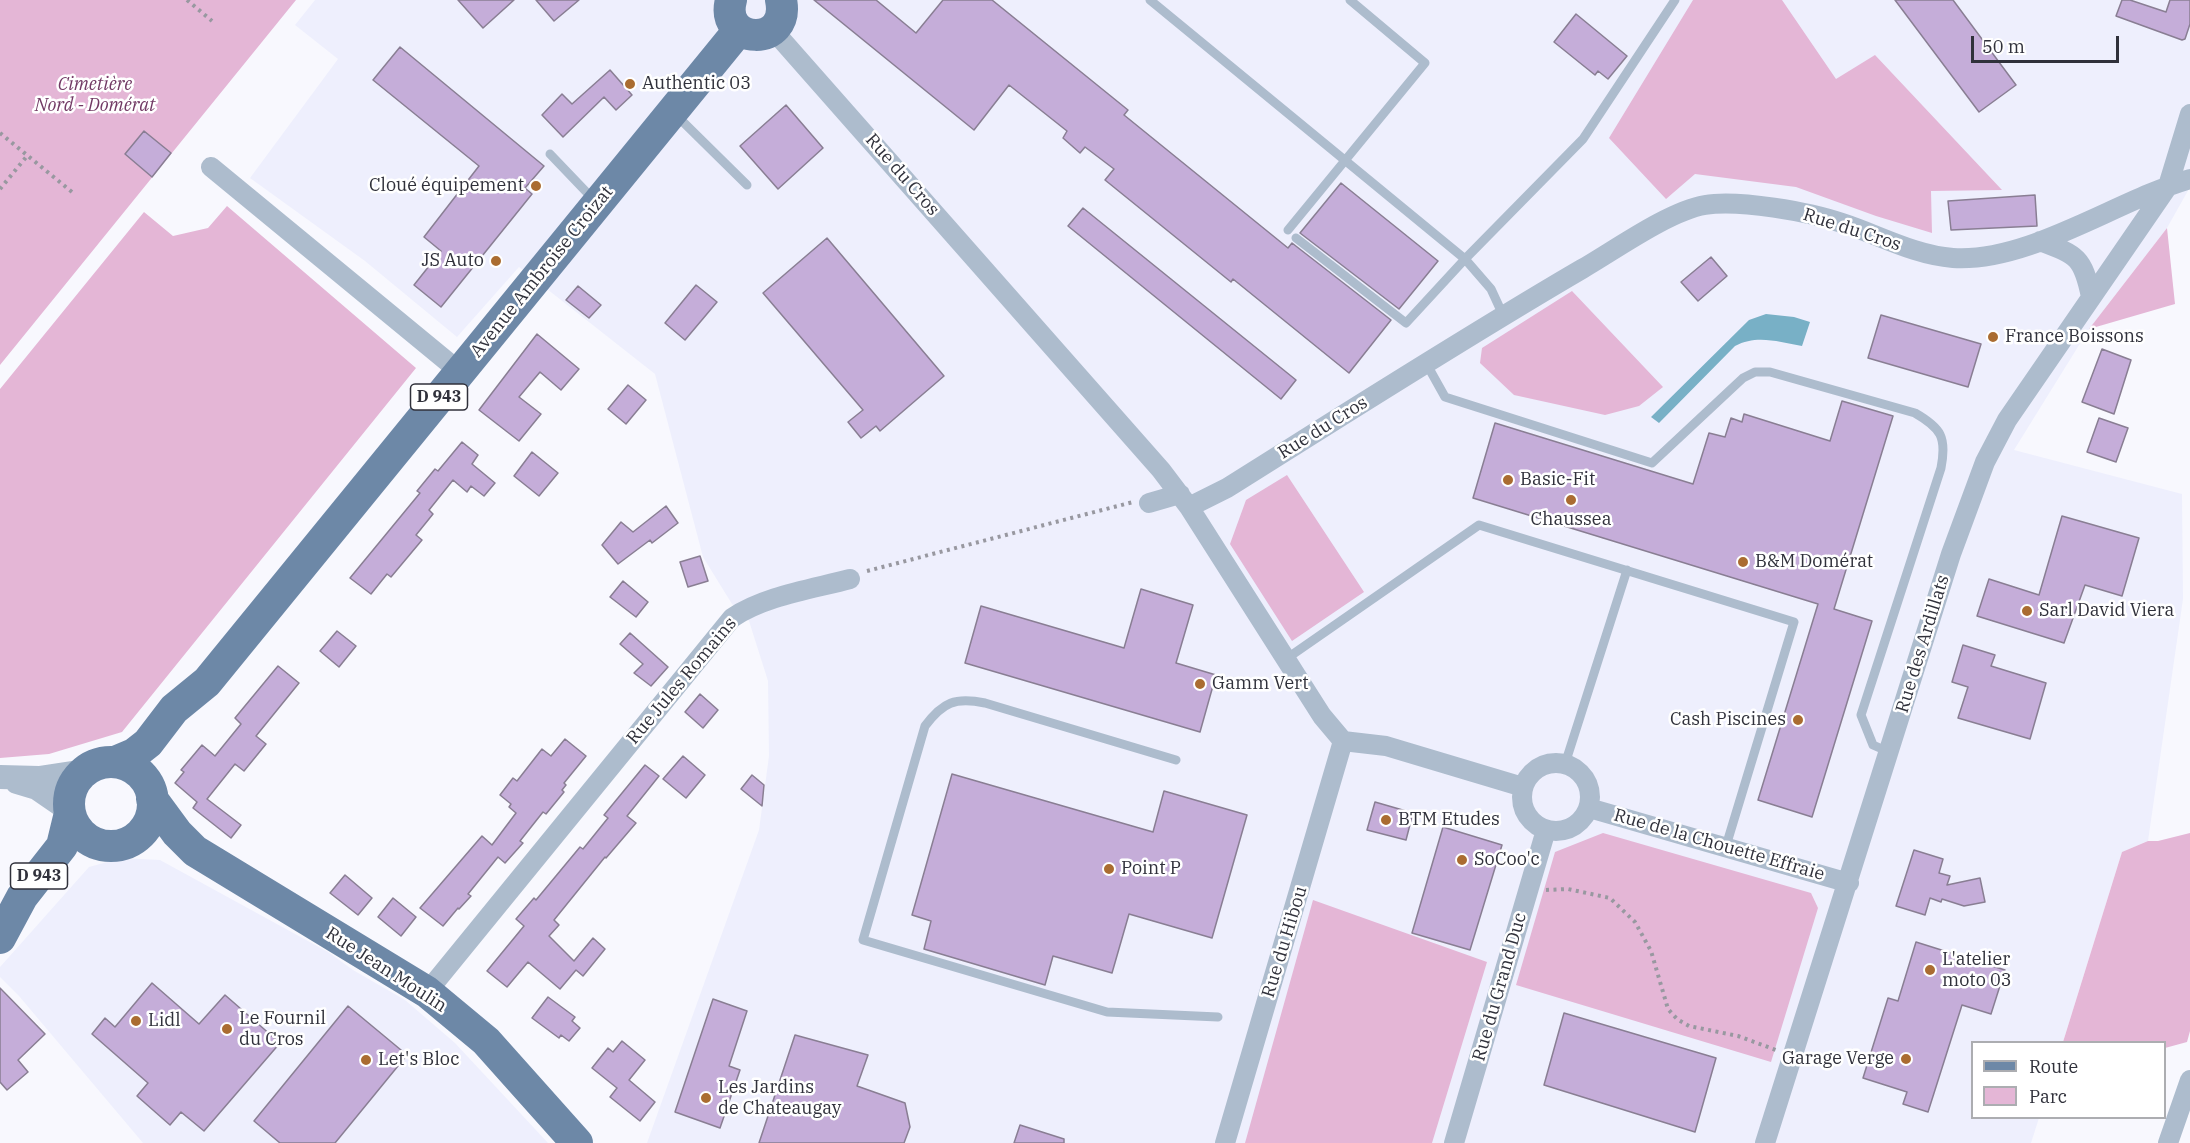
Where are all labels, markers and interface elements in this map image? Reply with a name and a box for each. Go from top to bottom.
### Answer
scale bar [1974,24,2122,62]
text: 50 m [1982,35,2025,58]
place label: Authentic 03 [642,73,751,95]
park label: Cimetière Nord - Domérat [35,74,155,116]
marker: Authentic 03 [623,77,637,91]
street label: Rue du Cros [861,130,943,220]
place label: Cloué équipement [369,175,524,197]
marker: Cloué équipement [529,179,543,193]
street label: Avenue Ambroise Croizat [466,182,618,362]
street label: Rue du Cros [1800,204,1904,256]
place label: JS Auto [421,250,484,272]
marker: JS Auto [489,254,503,268]
place label: France Boissons [2005,326,2144,348]
marker: France Boissons [1986,330,2000,344]
road number: D 943 [410,384,468,410]
street label: Rue du Cros [1274,392,1372,464]
place label: Basic-Fit [1520,469,1595,491]
marker: Basic-Fit [1501,473,1515,487]
marker: Chaussea [1564,493,1578,507]
place label: Chaussea [1531,509,1611,531]
place label: B&M Domérat [1755,551,1873,573]
marker: B&M Domérat [1736,555,1750,569]
street label: Rue des Ardillats [1892,572,1954,716]
place label: Sarl David Viera [2039,600,2174,622]
marker: Sarl David Viera [2020,604,2034,618]
street label: Rue Jules Romains [623,613,741,749]
place label: Gamm Vert [1212,673,1309,695]
marker: Gamm Vert [1193,677,1207,691]
place label: Cash Piscines [1670,709,1786,731]
marker: Cash Piscines [1791,713,1805,727]
street label: Rue de la Chouette Effraie [1611,805,1827,885]
place label: BTM Etudes [1398,809,1500,831]
marker: BTM Etudes [1379,813,1393,827]
place label: SoCoo'c [1474,849,1540,871]
marker: SoCoo'c [1455,853,1469,867]
place label: Point P [1121,858,1181,880]
marker: Point P [1102,862,1116,876]
road number: D 943 [10,863,68,889]
street label: Rue du Hibou [1258,884,1312,1000]
street label: Rue du Grand Duc [1468,910,1532,1064]
street label: Rue Jean Moulin [321,923,451,1017]
place label: L'atelier moto 03 [1942,949,2012,992]
marker: L'atelier moto 03 [1923,963,1937,977]
place label: Le Fournil du Cros [239,1008,326,1050]
place label: Lidl [148,1010,181,1032]
marker: Lidl [129,1014,143,1028]
marker: Le Fournil du Cros [220,1022,234,1036]
legend [1971,1041,2166,1119]
place label: Garage Verge [1782,1048,1894,1070]
place label: Let's Bloc [378,1049,459,1071]
marker: Garage Verge [1899,1052,1913,1066]
marker: Let's Bloc [359,1053,373,1067]
text: Route [2029,1055,2078,1078]
place label: Les Jardins de Chateaugay [718,1077,841,1120]
text: Parc [2029,1085,2067,1108]
marker: Les Jardins de Chateaugay [699,1091,713,1105]

